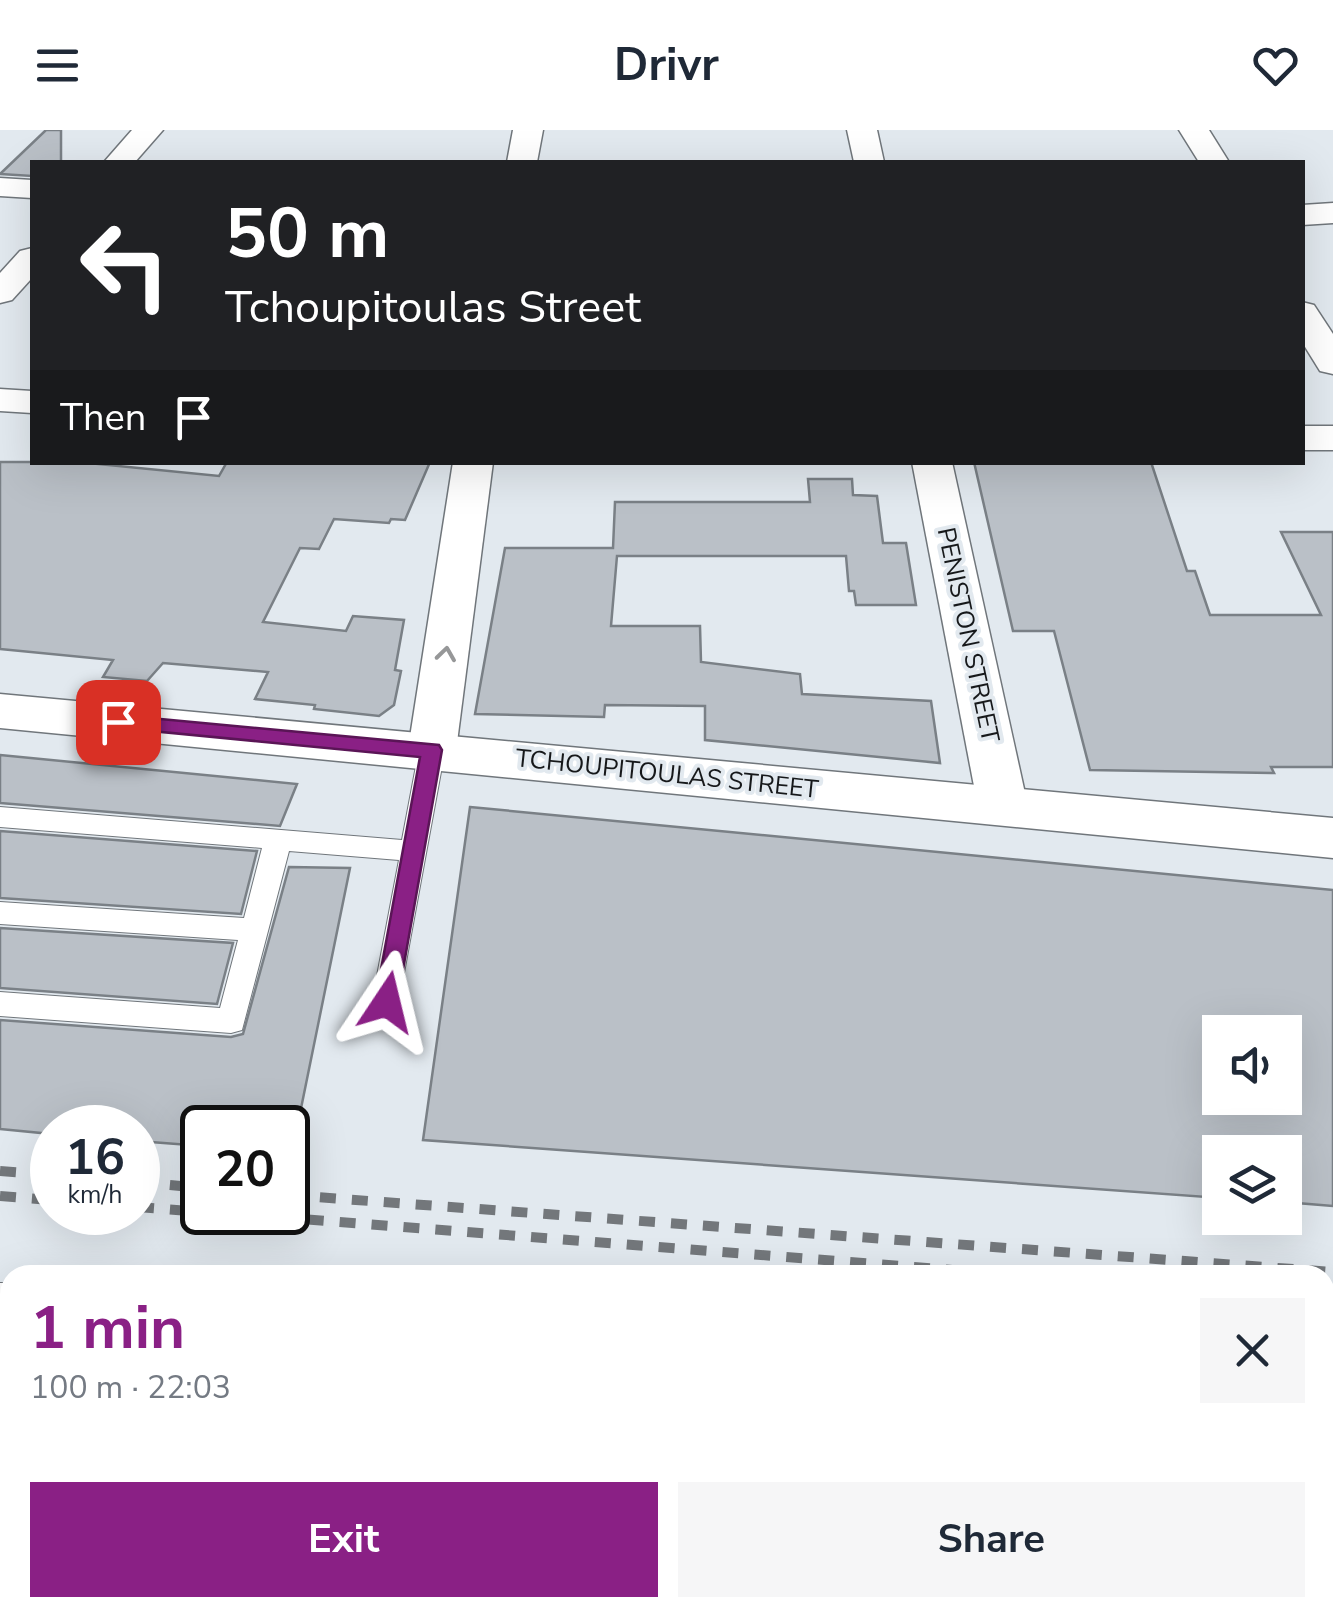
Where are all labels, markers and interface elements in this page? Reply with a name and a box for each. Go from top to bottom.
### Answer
text: Drivr [614,35,719,96]
icon: menu [30,38,85,93]
icon: heart [1248,38,1303,93]
text: 50 m [225,186,389,282]
icon: left [60,200,190,330]
text: Tchoupitoulas Street [225,277,641,338]
icon: arrive [166,390,221,445]
text: Then [60,392,146,443]
street label: PENISTON STREET [929,524,1007,746]
one-way arrow [434,645,455,662]
pin [76,680,161,765]
icon: arrive [91,695,146,750]
street label: TCHOUPITOULAS STREET [514,741,820,807]
position arrow [335,950,439,1054]
map controls [1202,1015,1302,1235]
button: sound [1202,1015,1302,1115]
speed limit sign: 20 [180,1105,310,1235]
text: 16 [65,1123,125,1192]
button: layers [1202,1135,1302,1235]
text: km/h [67,1178,123,1212]
text: 1 min [30,1287,185,1369]
button: close [1200,1298,1305,1403]
text: 100 m · 22:03 [30,1366,231,1409]
button: Exit [30,1482,658,1597]
button: Share [678,1482,1305,1597]

